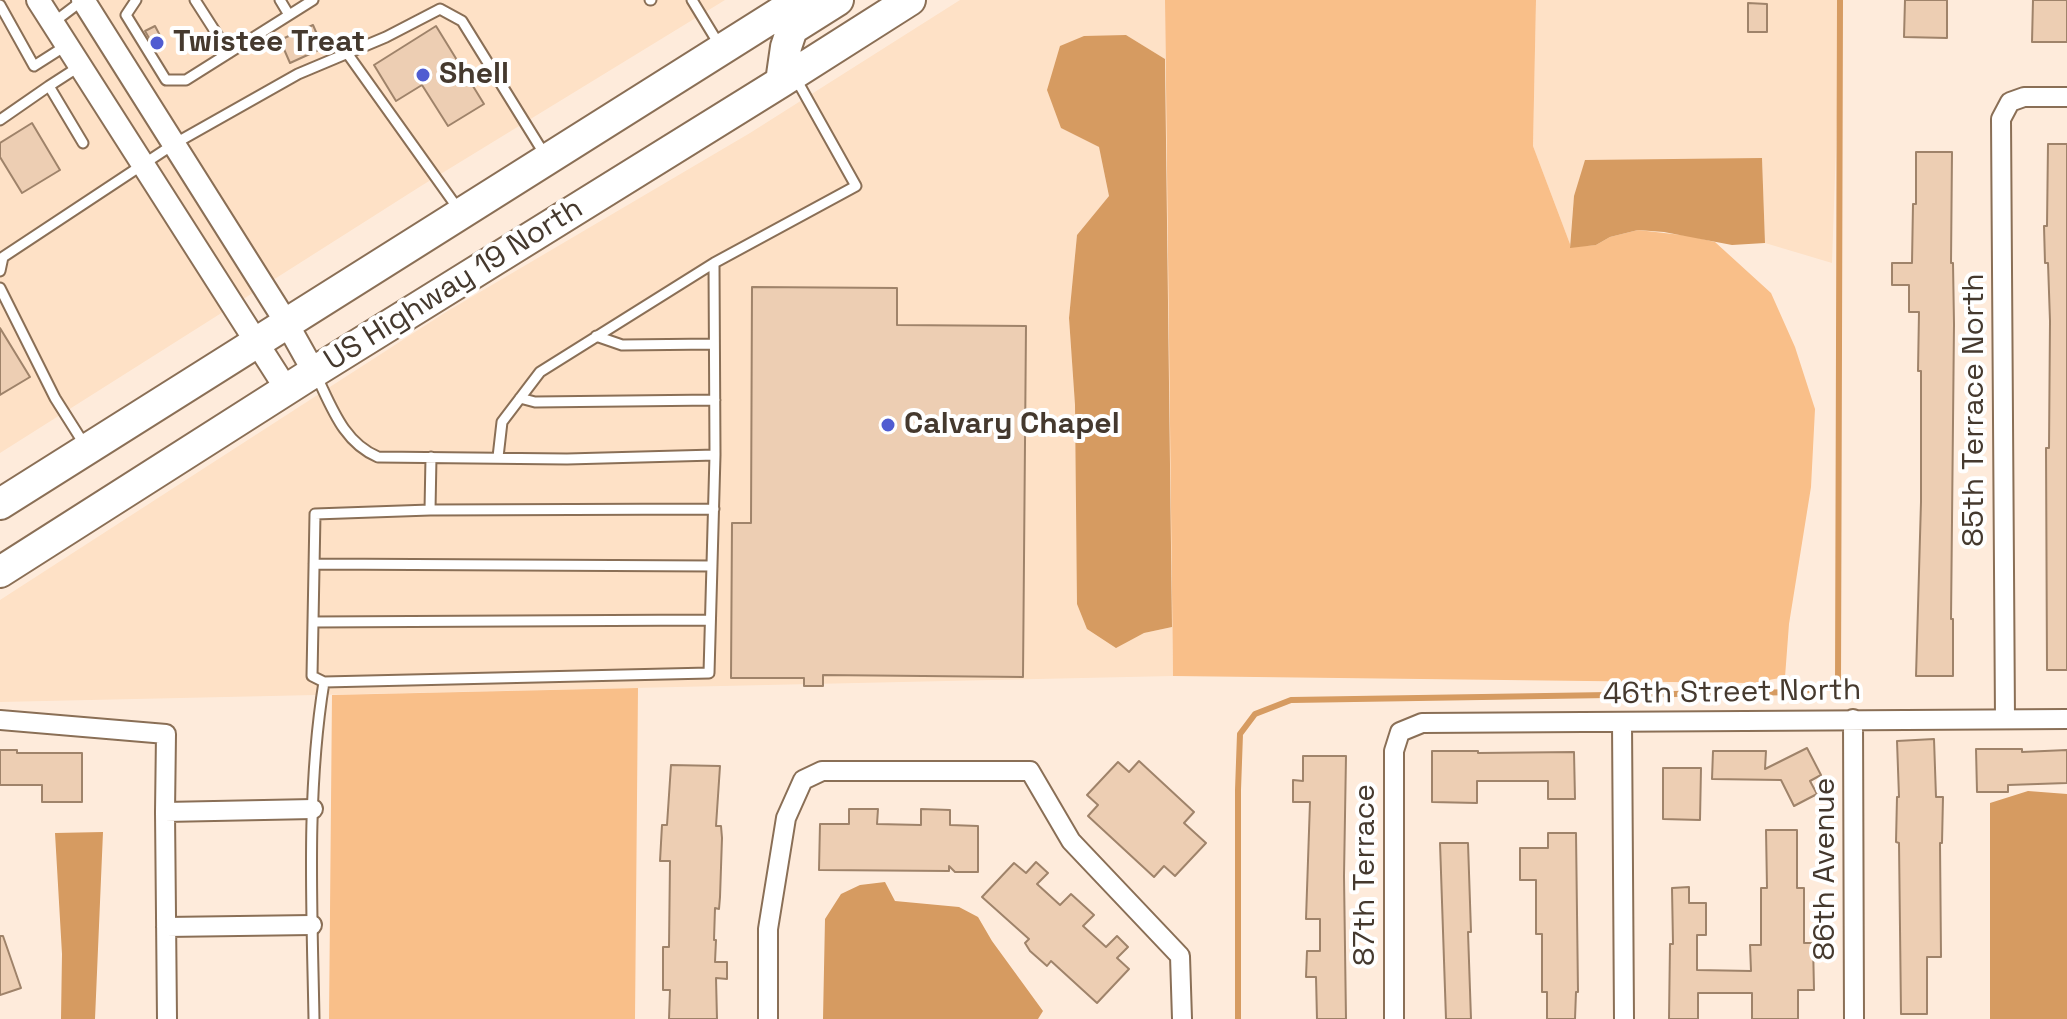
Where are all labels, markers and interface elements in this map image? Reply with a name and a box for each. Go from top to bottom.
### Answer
place label: Twistee Treat [173,25,365,61]
marker: Twistee Treat [148,34,166,52]
place label: Shell [439,57,509,93]
marker: Shell [414,66,432,84]
street label: US Highway 19 North [318,191,590,379]
street label: 85th Terrace North [1957,273,1993,547]
place label: Calvary Chapel [904,407,1120,443]
marker: Calvary Chapel [879,416,897,434]
street label: 46th Street North [1603,673,1861,713]
street label: 86th Avenue [1808,778,1844,960]
street label: 87th Terrace [1348,784,1384,966]

